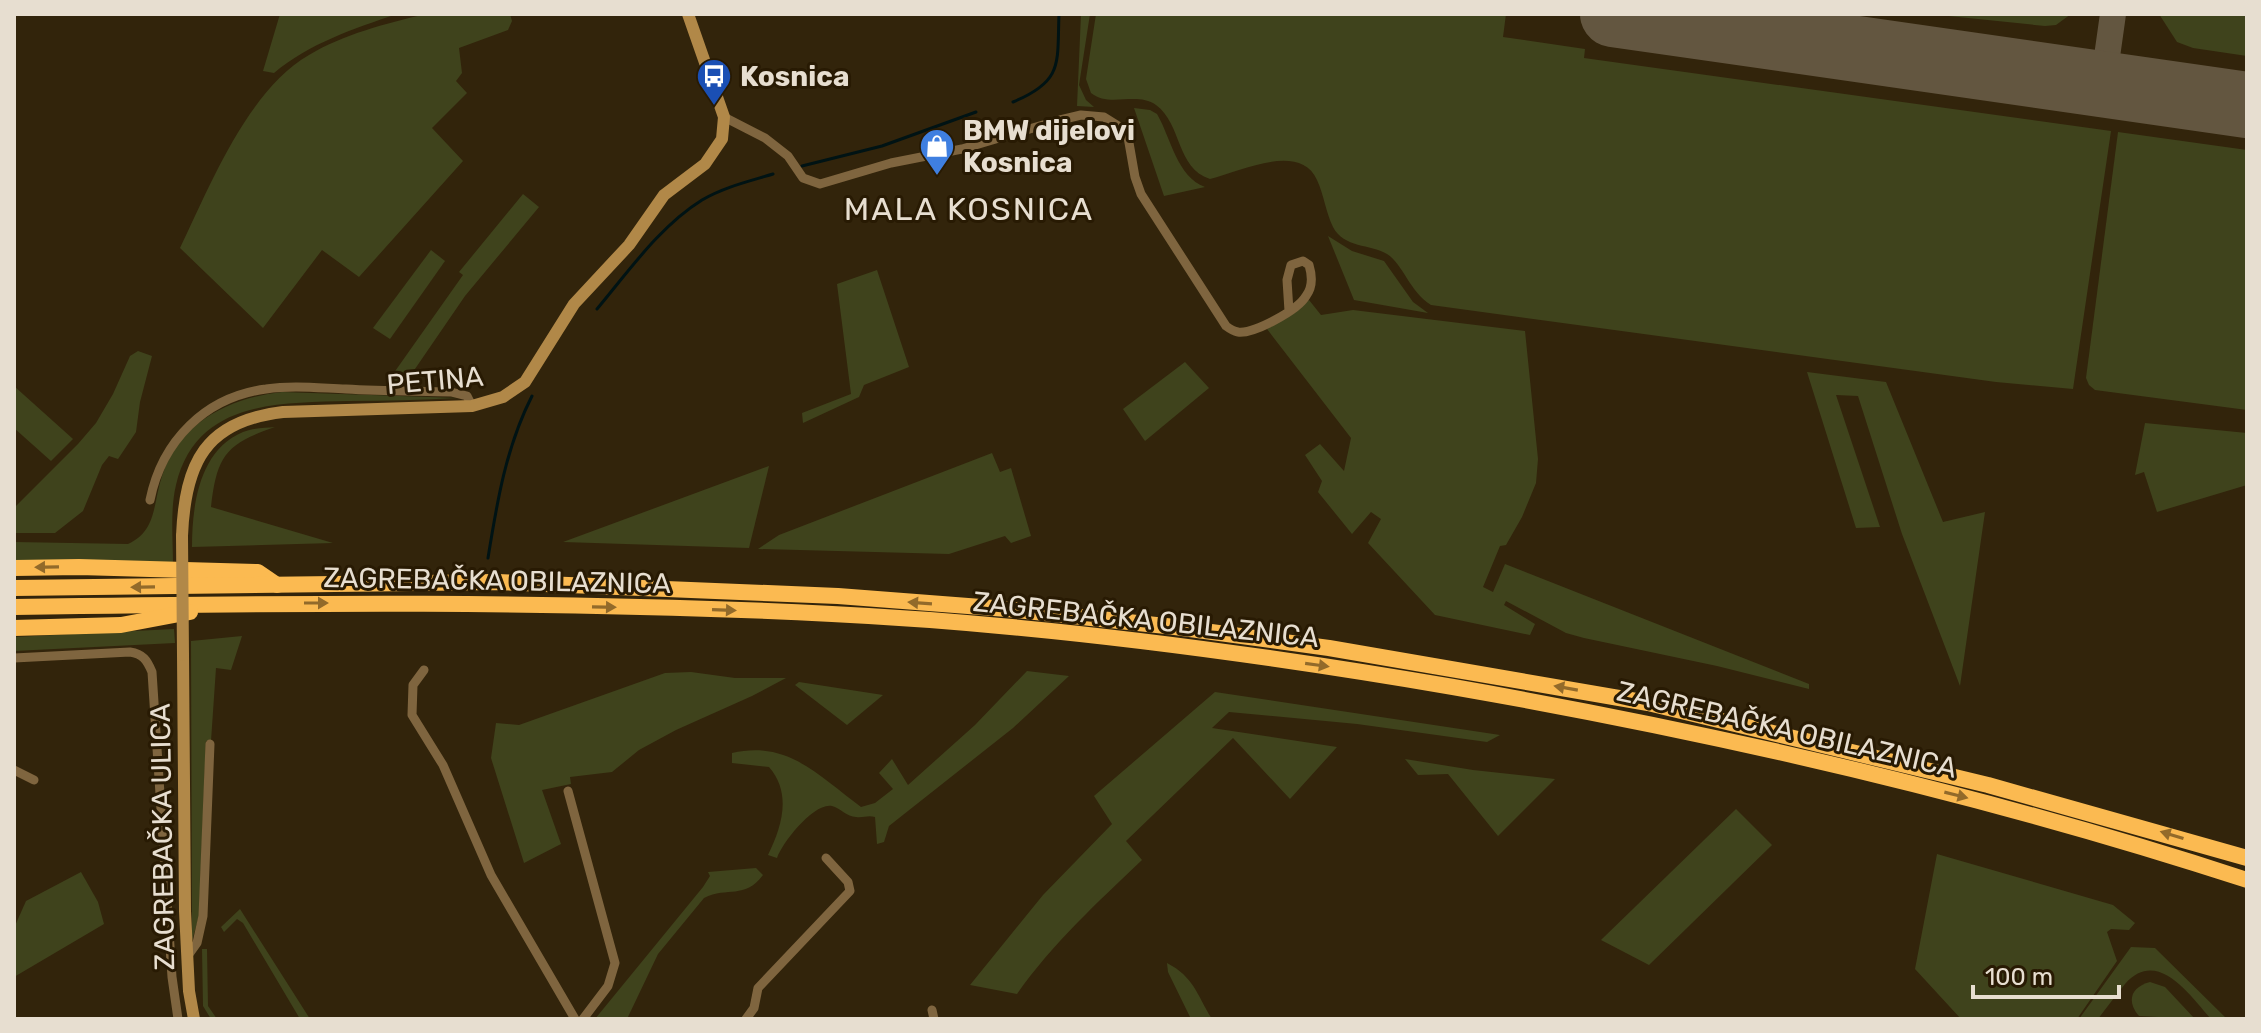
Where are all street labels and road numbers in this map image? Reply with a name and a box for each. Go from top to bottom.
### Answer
street label: PETINA [385,360,485,401]
street label: ZAGREBAČKA OBILAZNICA [323,561,671,600]
street label: ZAGREBAČKA OBILAZNICA [971,585,1321,654]
street label: ZAGREBAČKA OBILAZNICA [1614,674,1960,785]
street label: ZAGREBAČKA ULICA [144,703,181,971]

